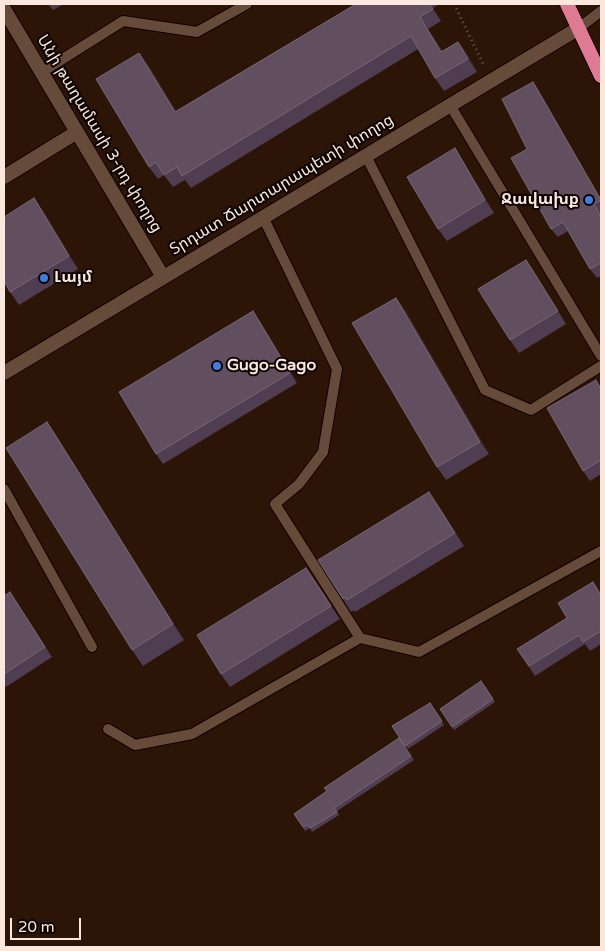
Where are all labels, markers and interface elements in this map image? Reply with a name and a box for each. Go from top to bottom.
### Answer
street label: Անի թաղամասի 3-րդ փողոց [32,32,166,236]
street label: Տրդատ Ճարտարապետի փողոց [167,110,397,260]
place label: Ջավախք [501,190,579,210]
marker: Ջավախք [583,194,595,206]
place label: Լայմ [54,268,92,288]
marker: Լայմ [38,272,50,284]
place label: Gugo-Gago [227,356,316,376]
marker: Gugo-Gago [211,360,223,372]
scale bar [12,908,84,940]
text: 20 m [18,918,55,936]

